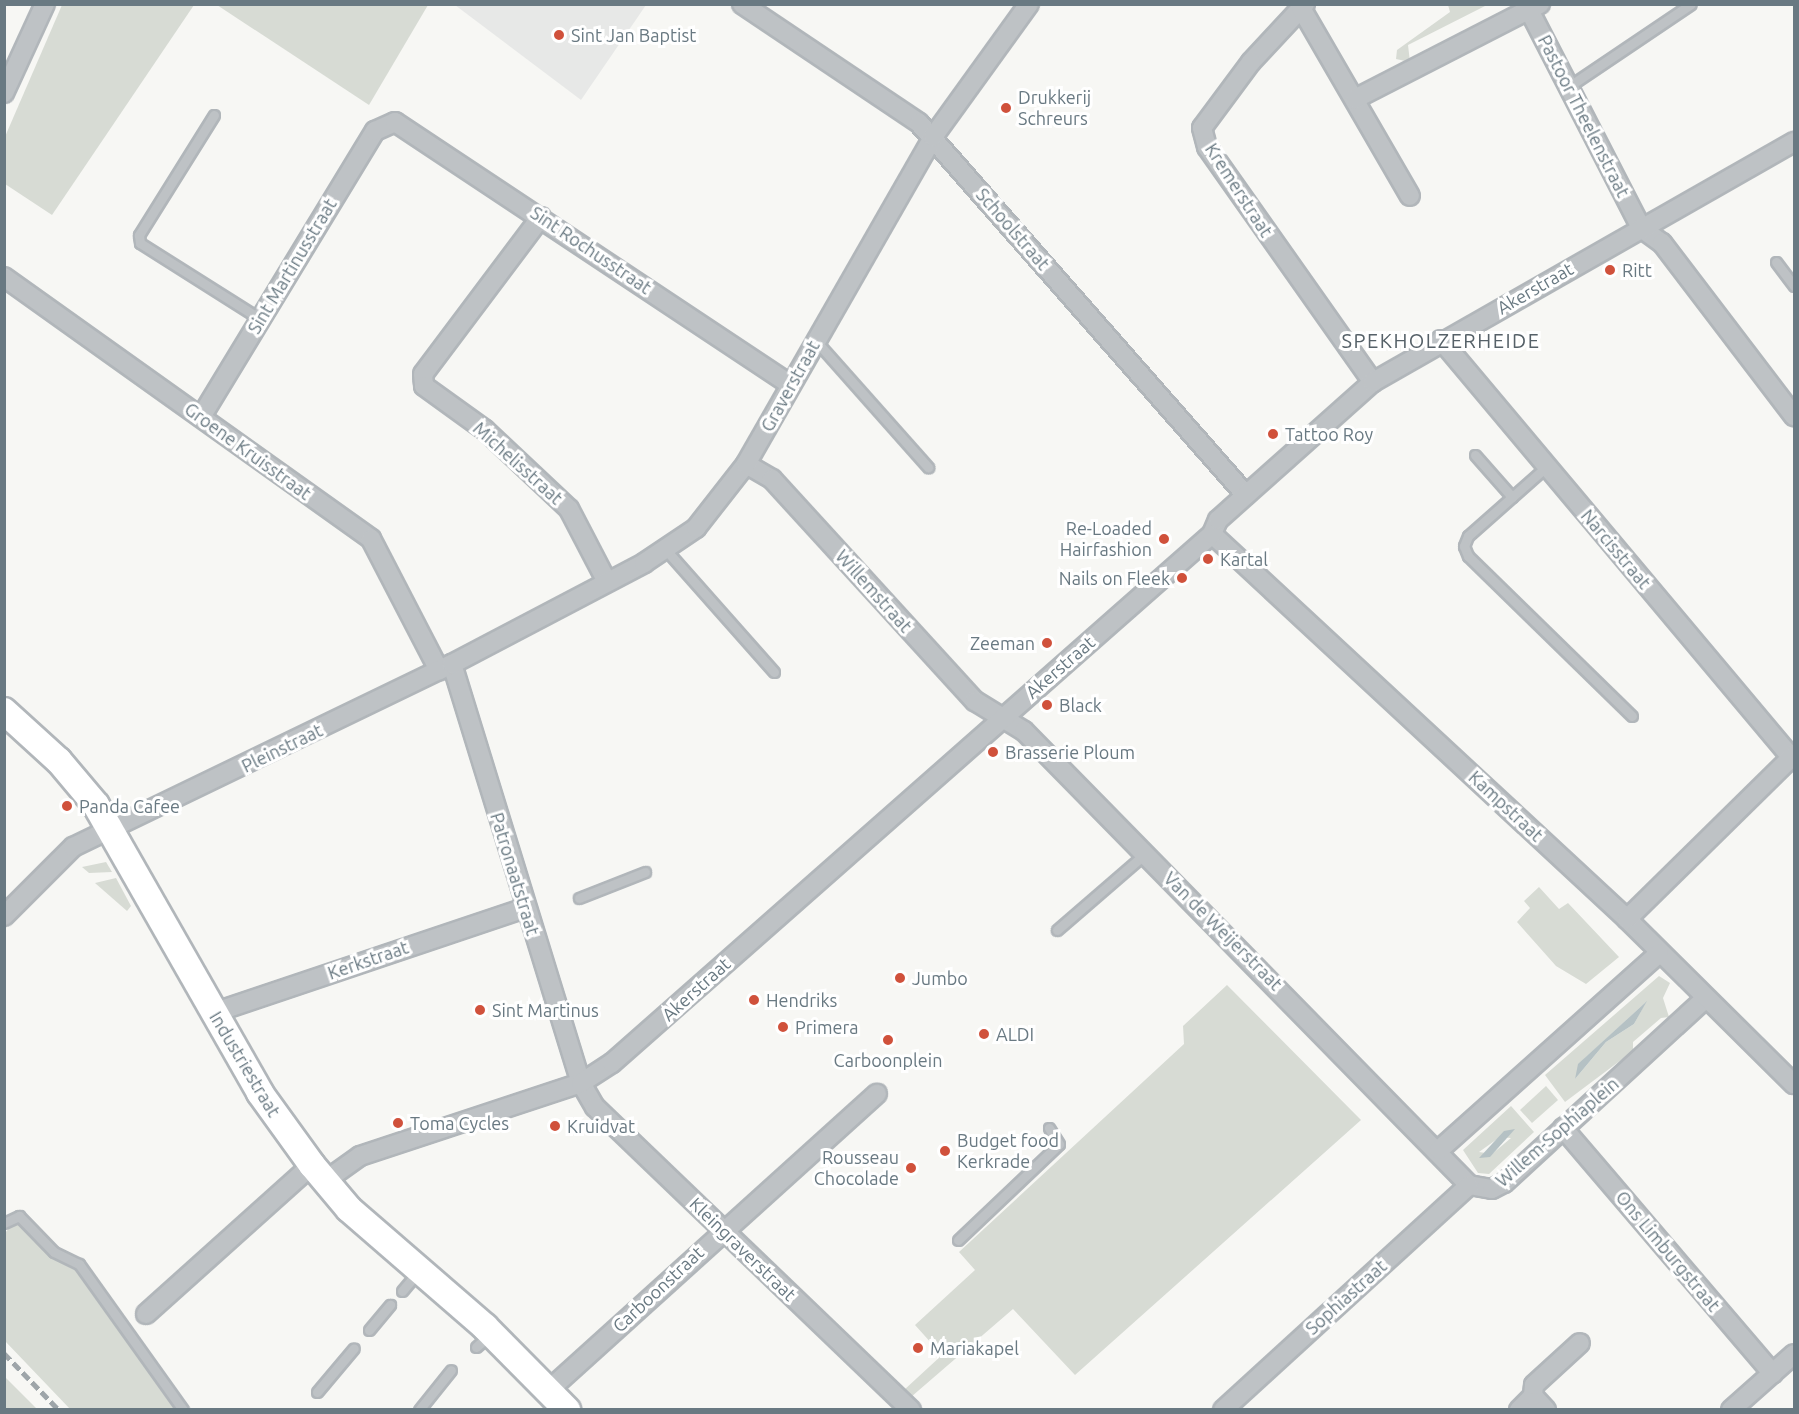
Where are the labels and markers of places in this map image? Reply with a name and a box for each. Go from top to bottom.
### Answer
place label: Sint Jan Baptist [571,24,696,46]
marker: Sint Jan Baptist [552,28,566,42]
place label: Drukkerij Schreurs [1018,87,1091,130]
marker: Drukkerij Schreurs [999,101,1013,115]
place label: Ritt [1622,259,1652,281]
marker: Ritt [1603,263,1617,277]
place label: Tattoo Roy [1285,423,1373,445]
marker: Tattoo Roy [1266,427,1280,441]
place label: Re-Loaded Hairfashion [1060,518,1152,560]
marker: Re-Loaded Hairfashion [1157,532,1171,546]
place label: Kartal [1220,548,1268,570]
marker: Kartal [1201,552,1215,566]
place label: Nails on Fleek [1059,567,1170,589]
marker: Nails on Fleek [1175,571,1189,585]
place label: Zeeman [970,632,1035,654]
marker: Zeeman [1040,636,1054,650]
place label: Black [1059,694,1102,716]
marker: Black [1040,698,1054,712]
place label: Brasserie Ploum [1005,741,1135,763]
marker: Brasserie Ploum [986,745,1000,759]
place label: Panda Cafee [79,795,180,817]
marker: Panda Cafee [60,799,74,813]
place label: Jumbo [912,967,968,989]
marker: Jumbo [893,971,907,985]
place label: Hendriks [766,989,837,1011]
marker: Hendriks [747,993,761,1007]
place label: Sint Martinus [492,999,599,1021]
marker: Sint Martinus [473,1003,487,1017]
place label: Primera [795,1016,858,1038]
marker: Primera [776,1020,790,1034]
place label: ALDI [996,1023,1034,1045]
marker: ALDI [977,1027,991,1041]
marker: Carboonplein [881,1033,895,1047]
place label: Carboonplein [834,1049,942,1071]
place label: Toma Cycles [410,1112,509,1134]
place label: Kruidvat [567,1115,635,1137]
marker: Toma Cycles [391,1116,405,1130]
marker: Kruidvat [548,1119,562,1133]
place label: Budget food Kerkrade [957,1130,1059,1172]
marker: Budget food Kerkrade [938,1144,952,1158]
place label: Rousseau Chocolade [814,1147,899,1190]
marker: Rousseau Chocolade [904,1161,918,1175]
place label: Mariakapel [930,1337,1019,1359]
marker: Mariakapel [911,1341,925,1355]

